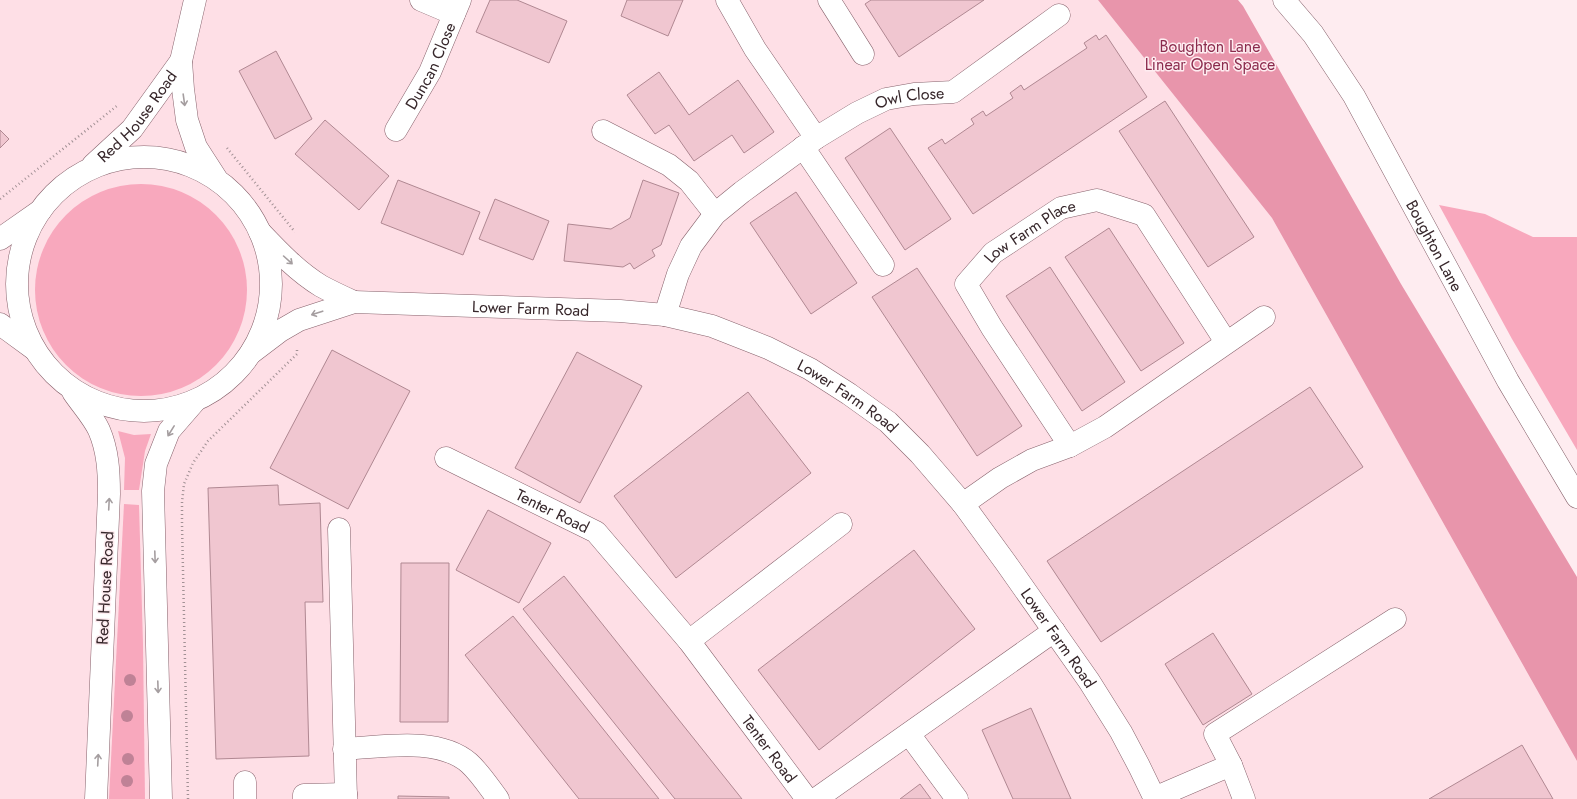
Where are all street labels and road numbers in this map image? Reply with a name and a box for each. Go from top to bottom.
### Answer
street label: Duncan Close [399,19,461,114]
street label: Red House Road [92,66,182,167]
street label: Owl Close [870,81,945,114]
street label: Low Farm Place [978,194,1078,268]
street label: Boughton Lane [1401,196,1469,295]
street label: Lower Farm Road [472,294,590,321]
street label: Lower Farm Road [794,353,904,438]
street label: Tenter Road [512,483,593,539]
street label: Red House Road [91,531,119,645]
street label: Lower Farm Road [1015,583,1102,692]
street label: Tenter Road [736,710,802,787]

